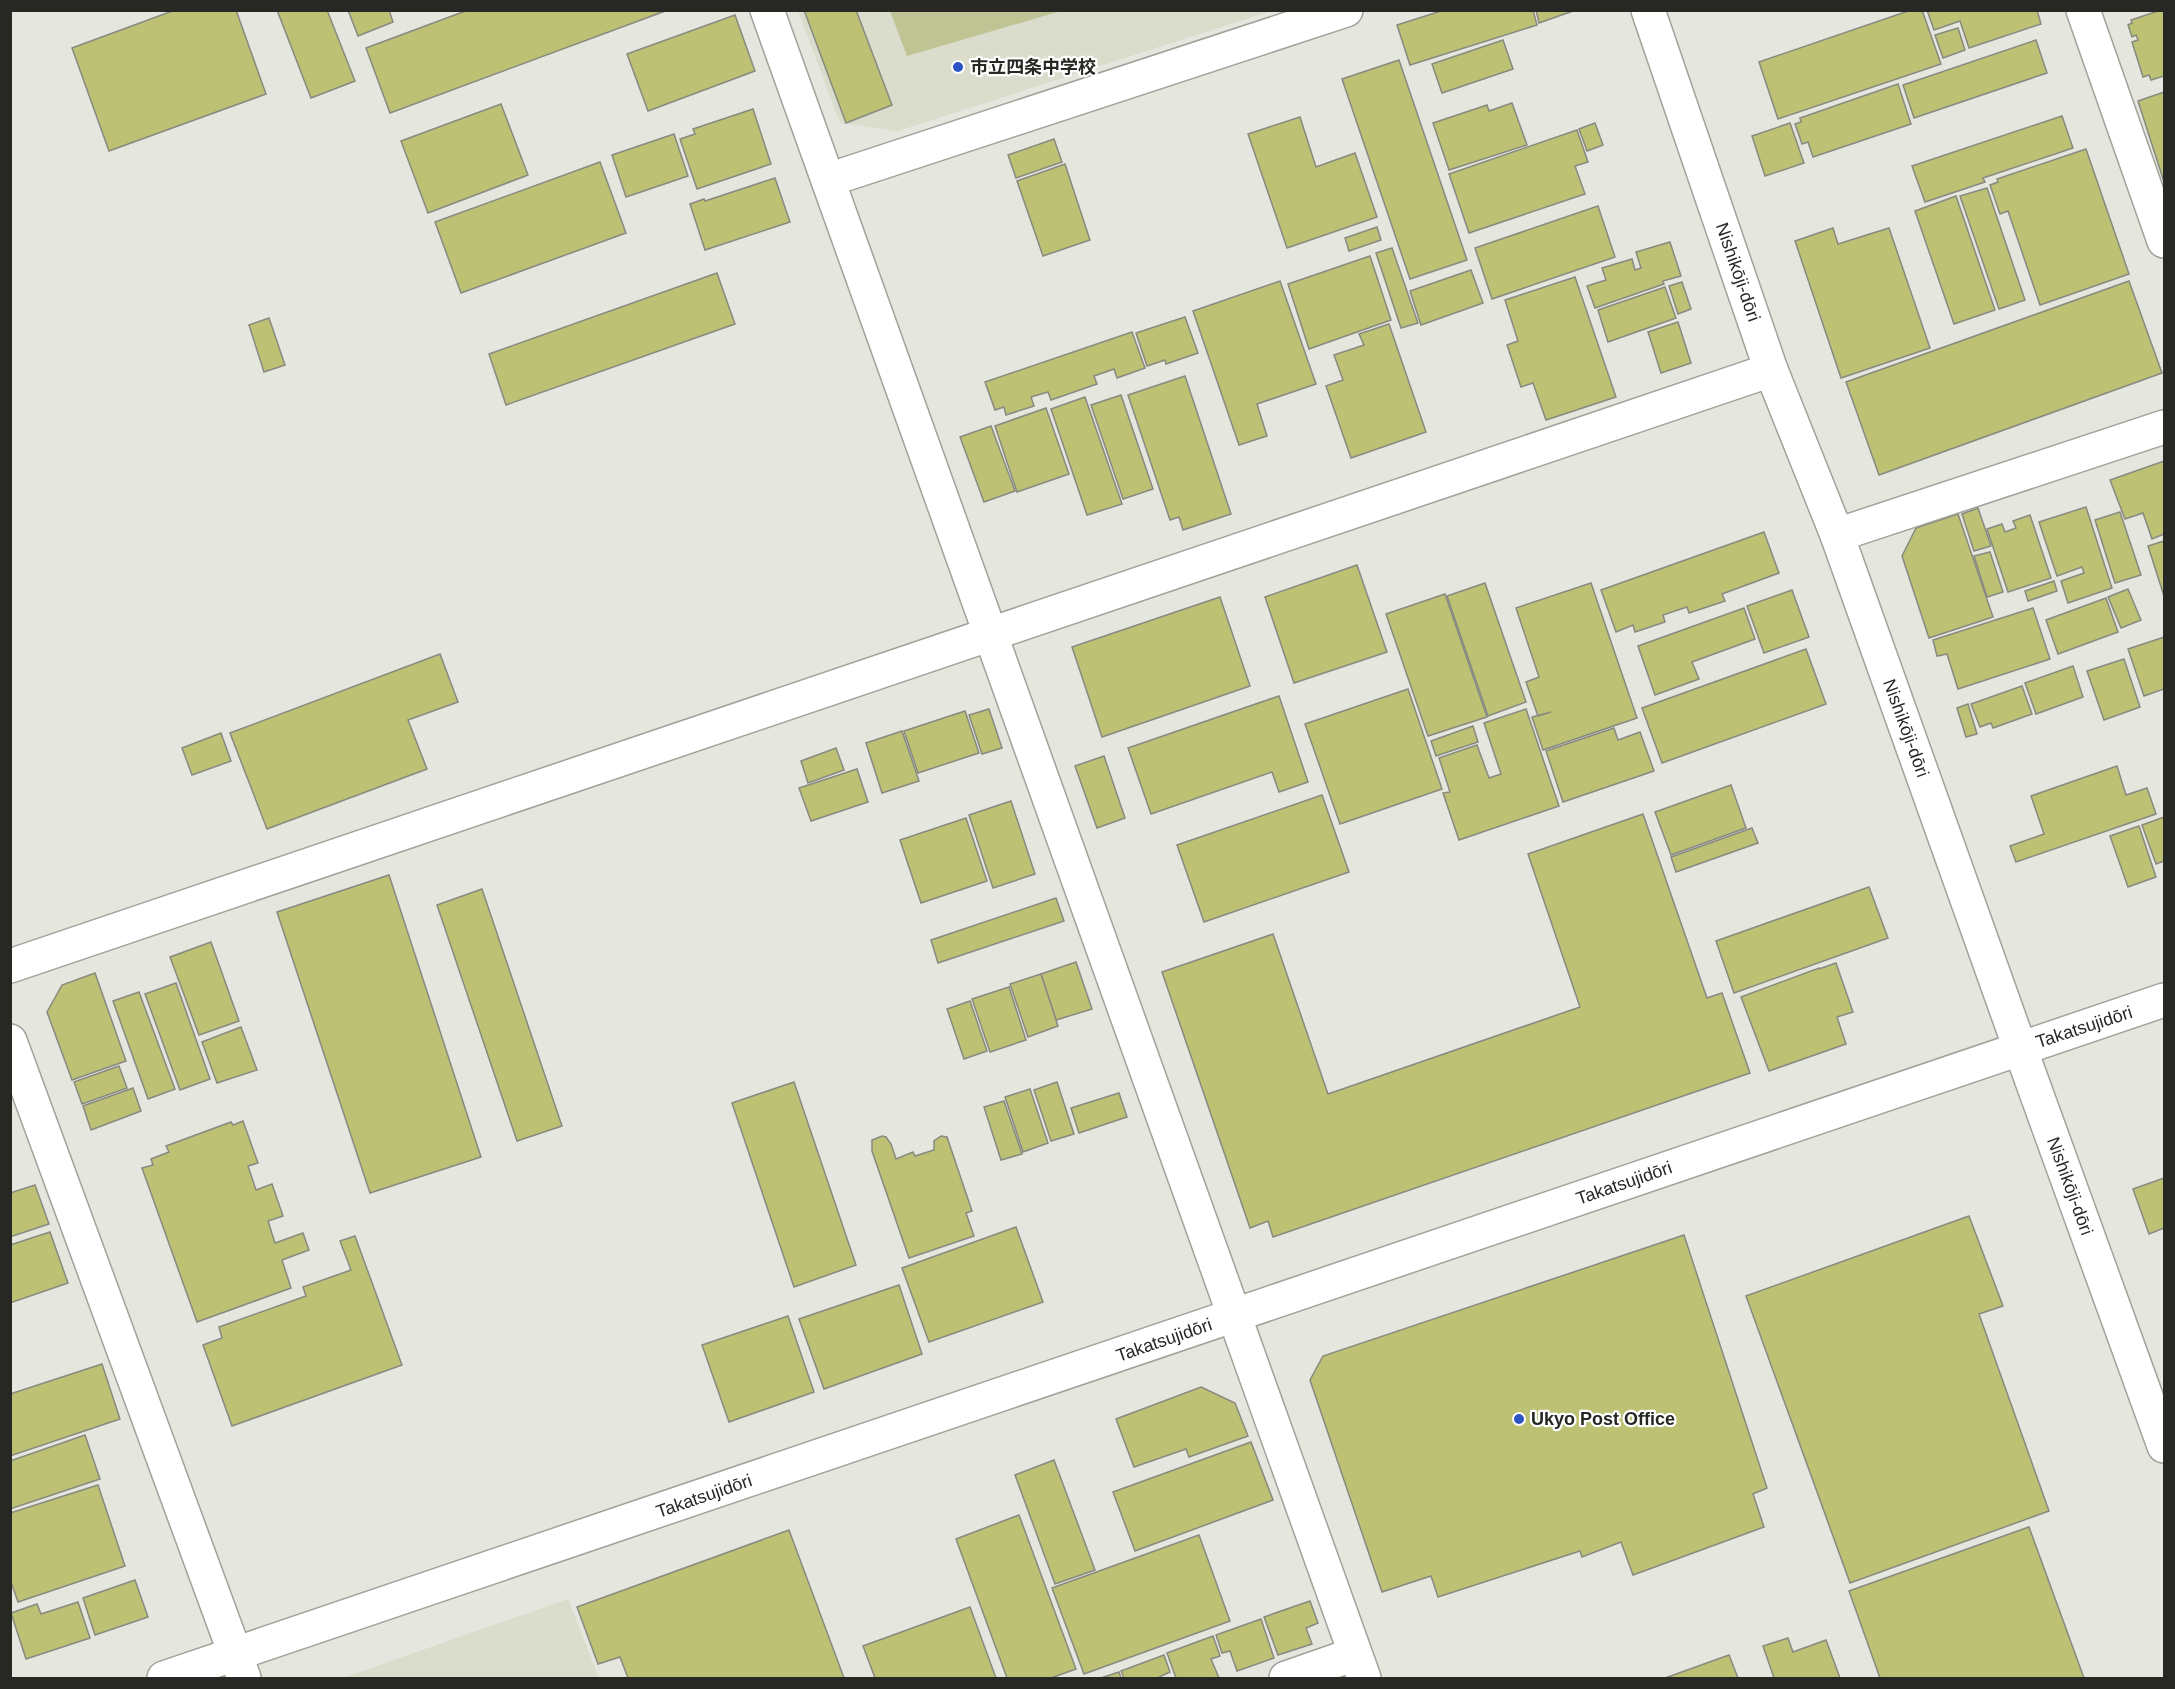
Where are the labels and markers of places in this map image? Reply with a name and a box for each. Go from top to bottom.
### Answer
place label: 市立四条中学校 [970,57,1096,77]
marker: 市立四条中学校 [951,60,965,74]
place label: Ukyo Post Office [1531,1409,1675,1429]
marker: Ukyo Post Office [1512,1412,1526,1426]

